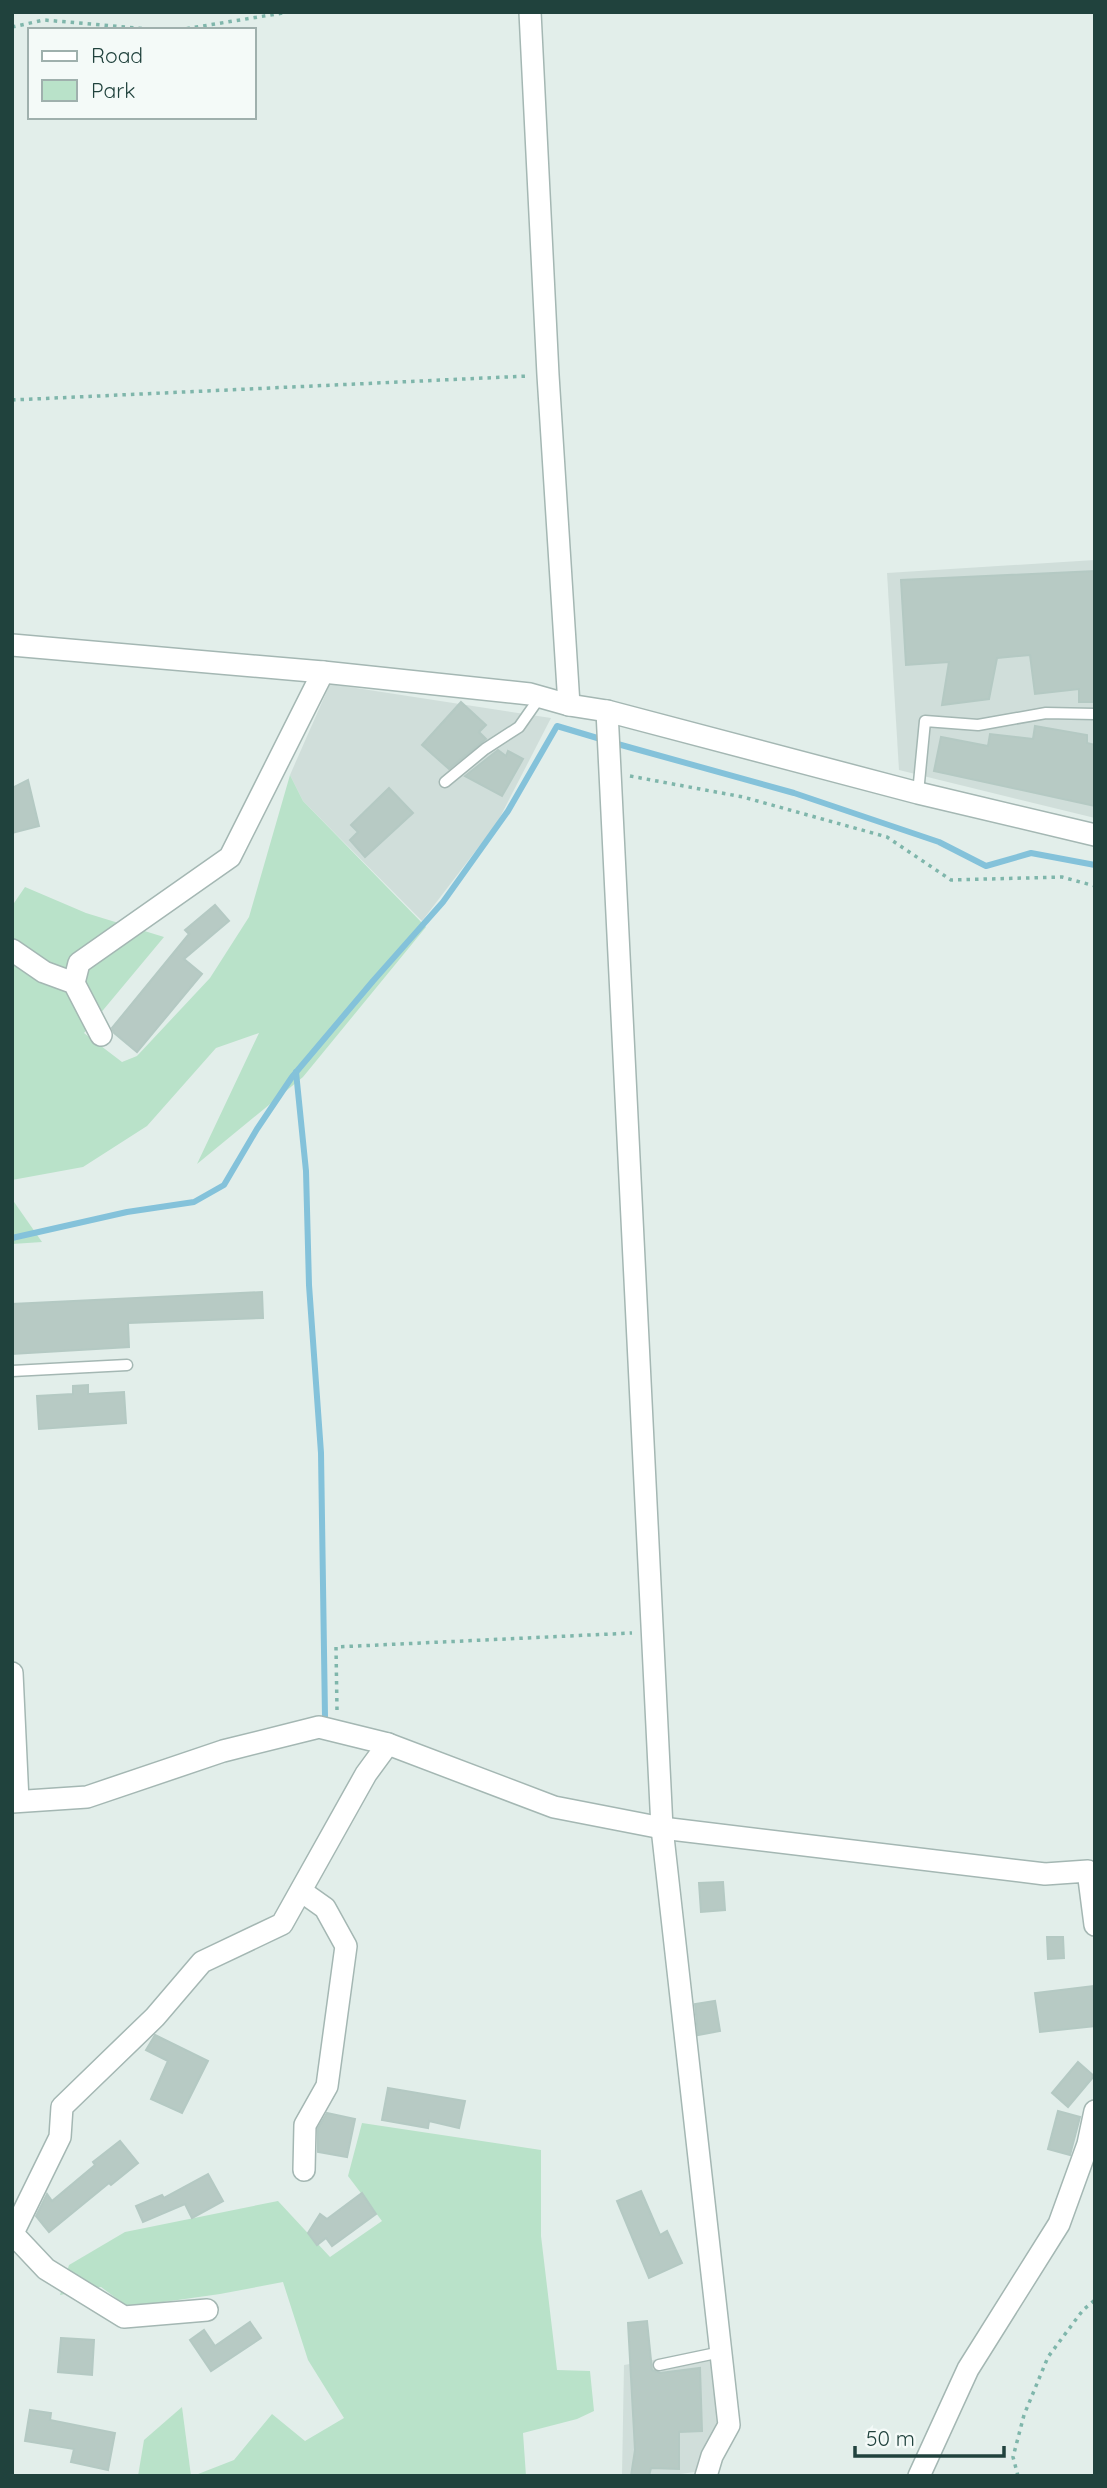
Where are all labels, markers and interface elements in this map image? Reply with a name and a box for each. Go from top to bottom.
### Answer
legend [28,28,256,119]
text: Road [91,42,143,68]
text: Park [91,77,135,103]
scale bar [855,2414,1004,2458]
text: 50 m [866,2425,915,2451]

